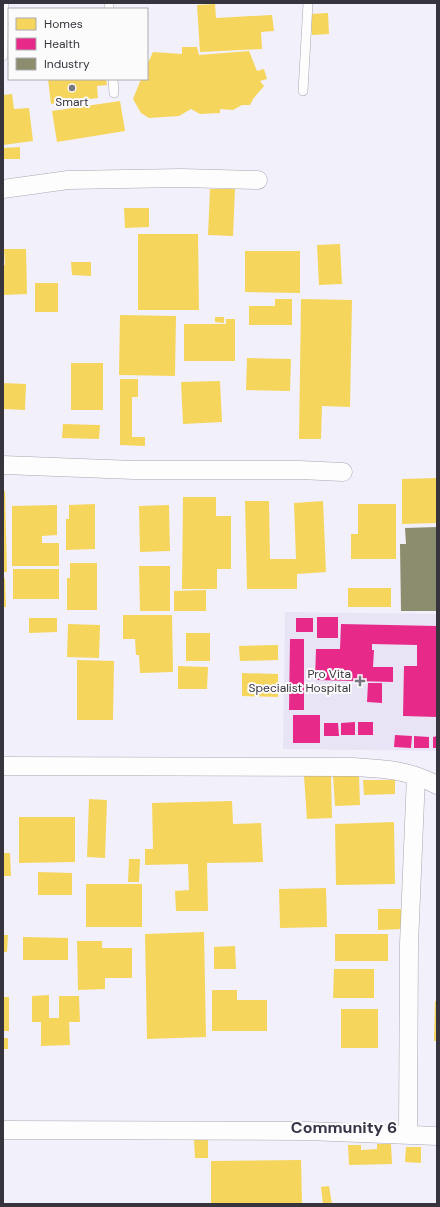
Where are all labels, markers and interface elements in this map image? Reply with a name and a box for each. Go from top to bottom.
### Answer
legend [8,8,148,80]
text: Homes [44,16,83,32]
text: Health [44,36,80,52]
text: Industry [44,56,90,72]
marker: Smart [67,83,77,93]
place label: Smart [55,94,89,110]
place label: Pro Vita Specialist Hospital [249,666,351,696]
marker: Pro Vita Specialist Hospital [354,675,366,687]
district label: Community 6 [291,1117,397,1138]

